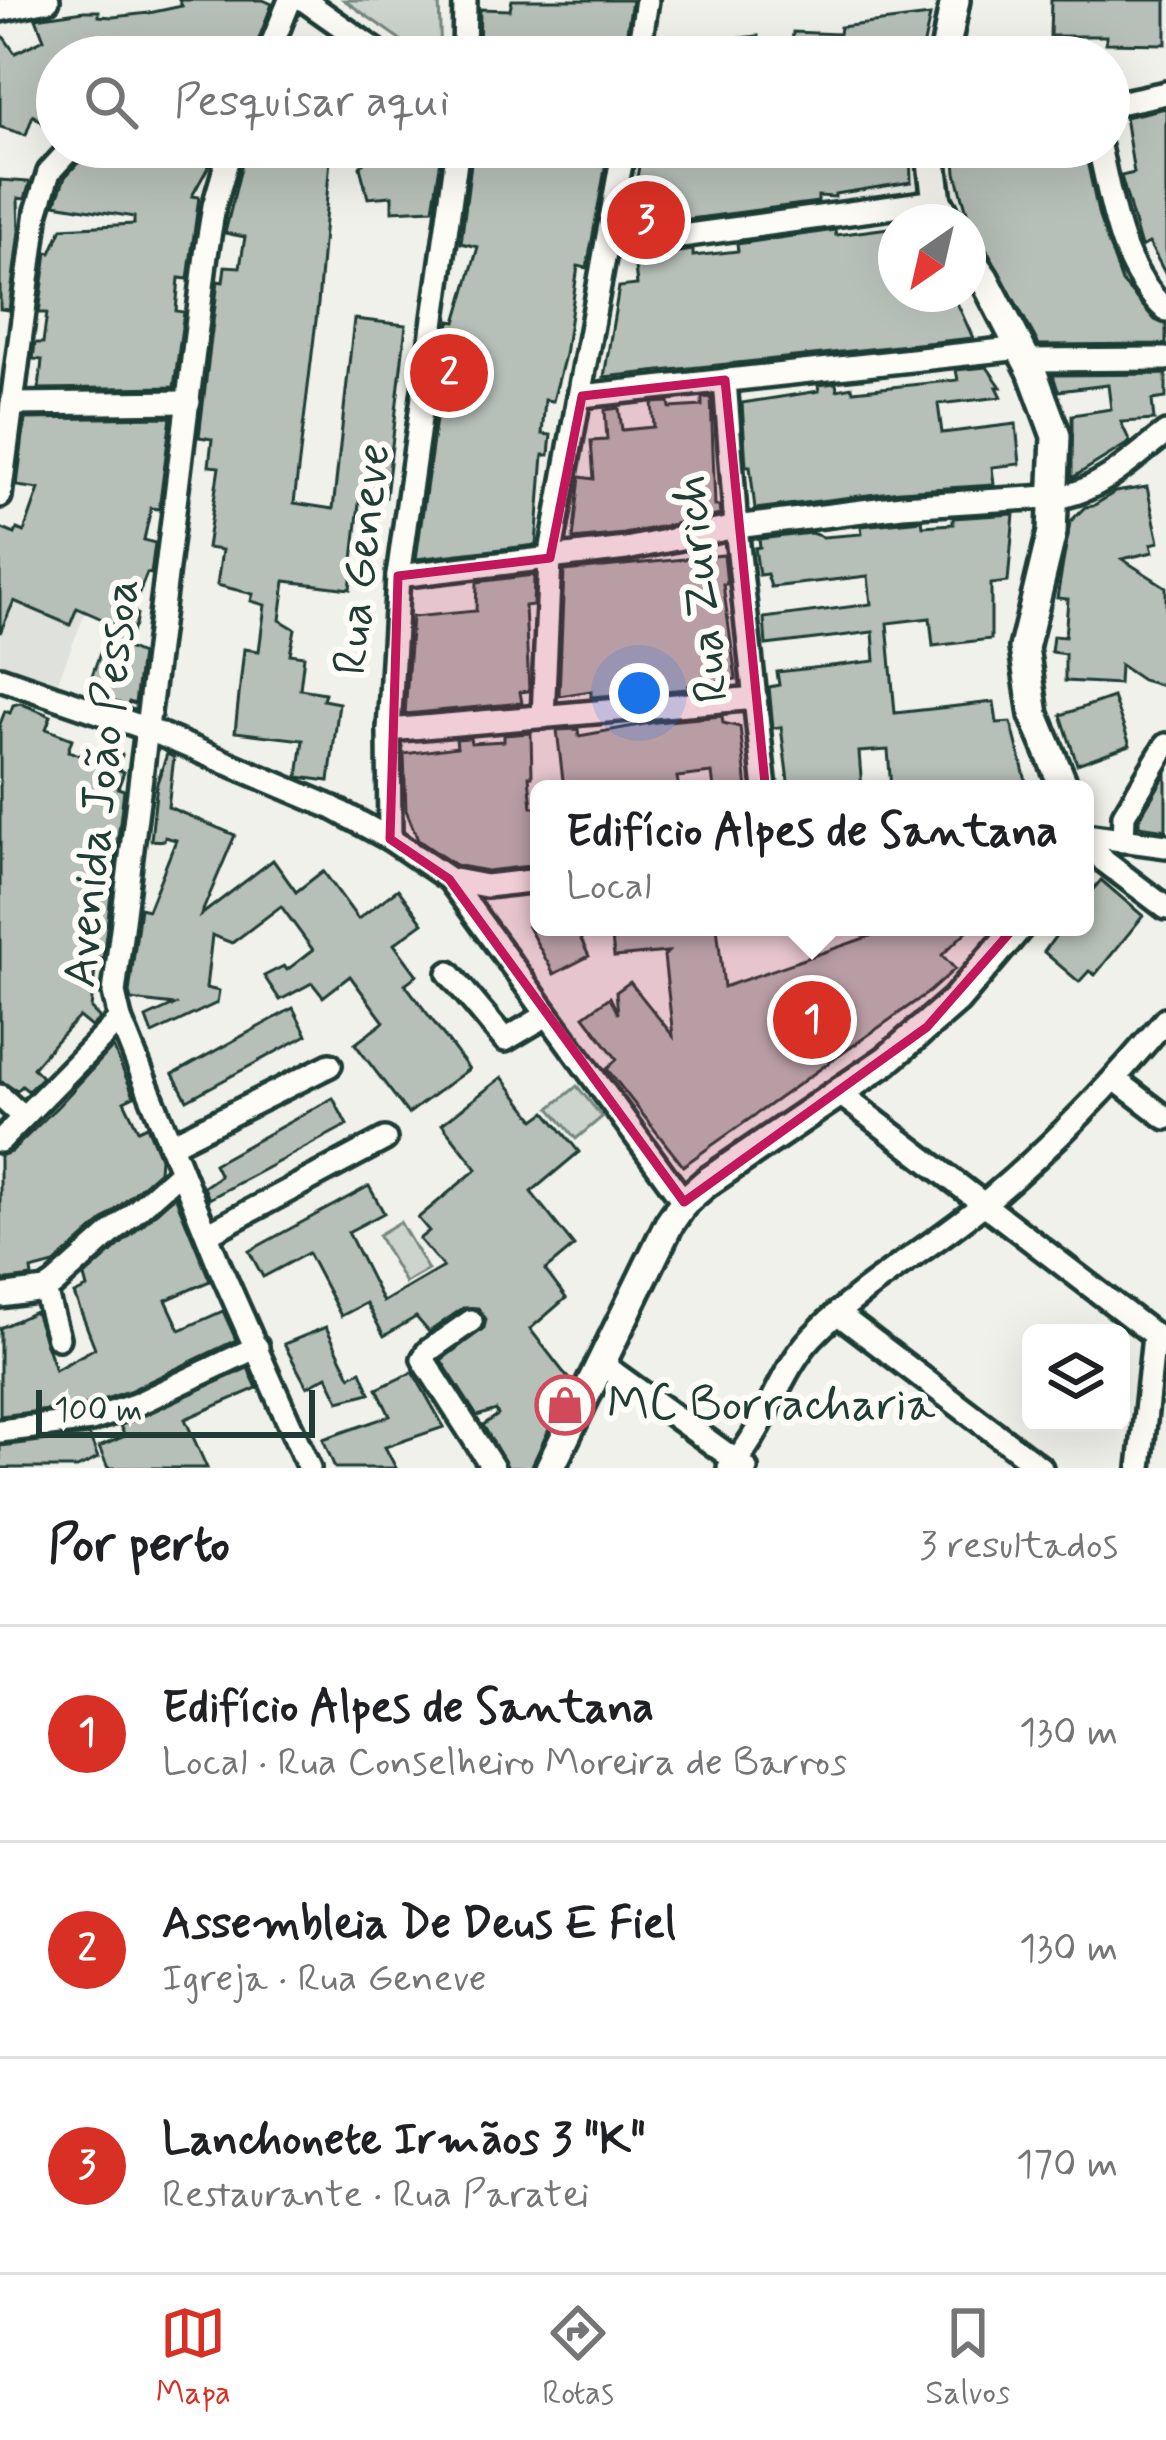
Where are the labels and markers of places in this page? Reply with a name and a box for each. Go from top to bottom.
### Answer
pin: 3 [607,175,685,265]
pin: 2 [410,328,488,418]
pin: 1 [773,975,851,1065]
shop icon: MC Borracharia [534,1374,596,1436]
place label: MC Borracharia [607,1374,936,1437]

